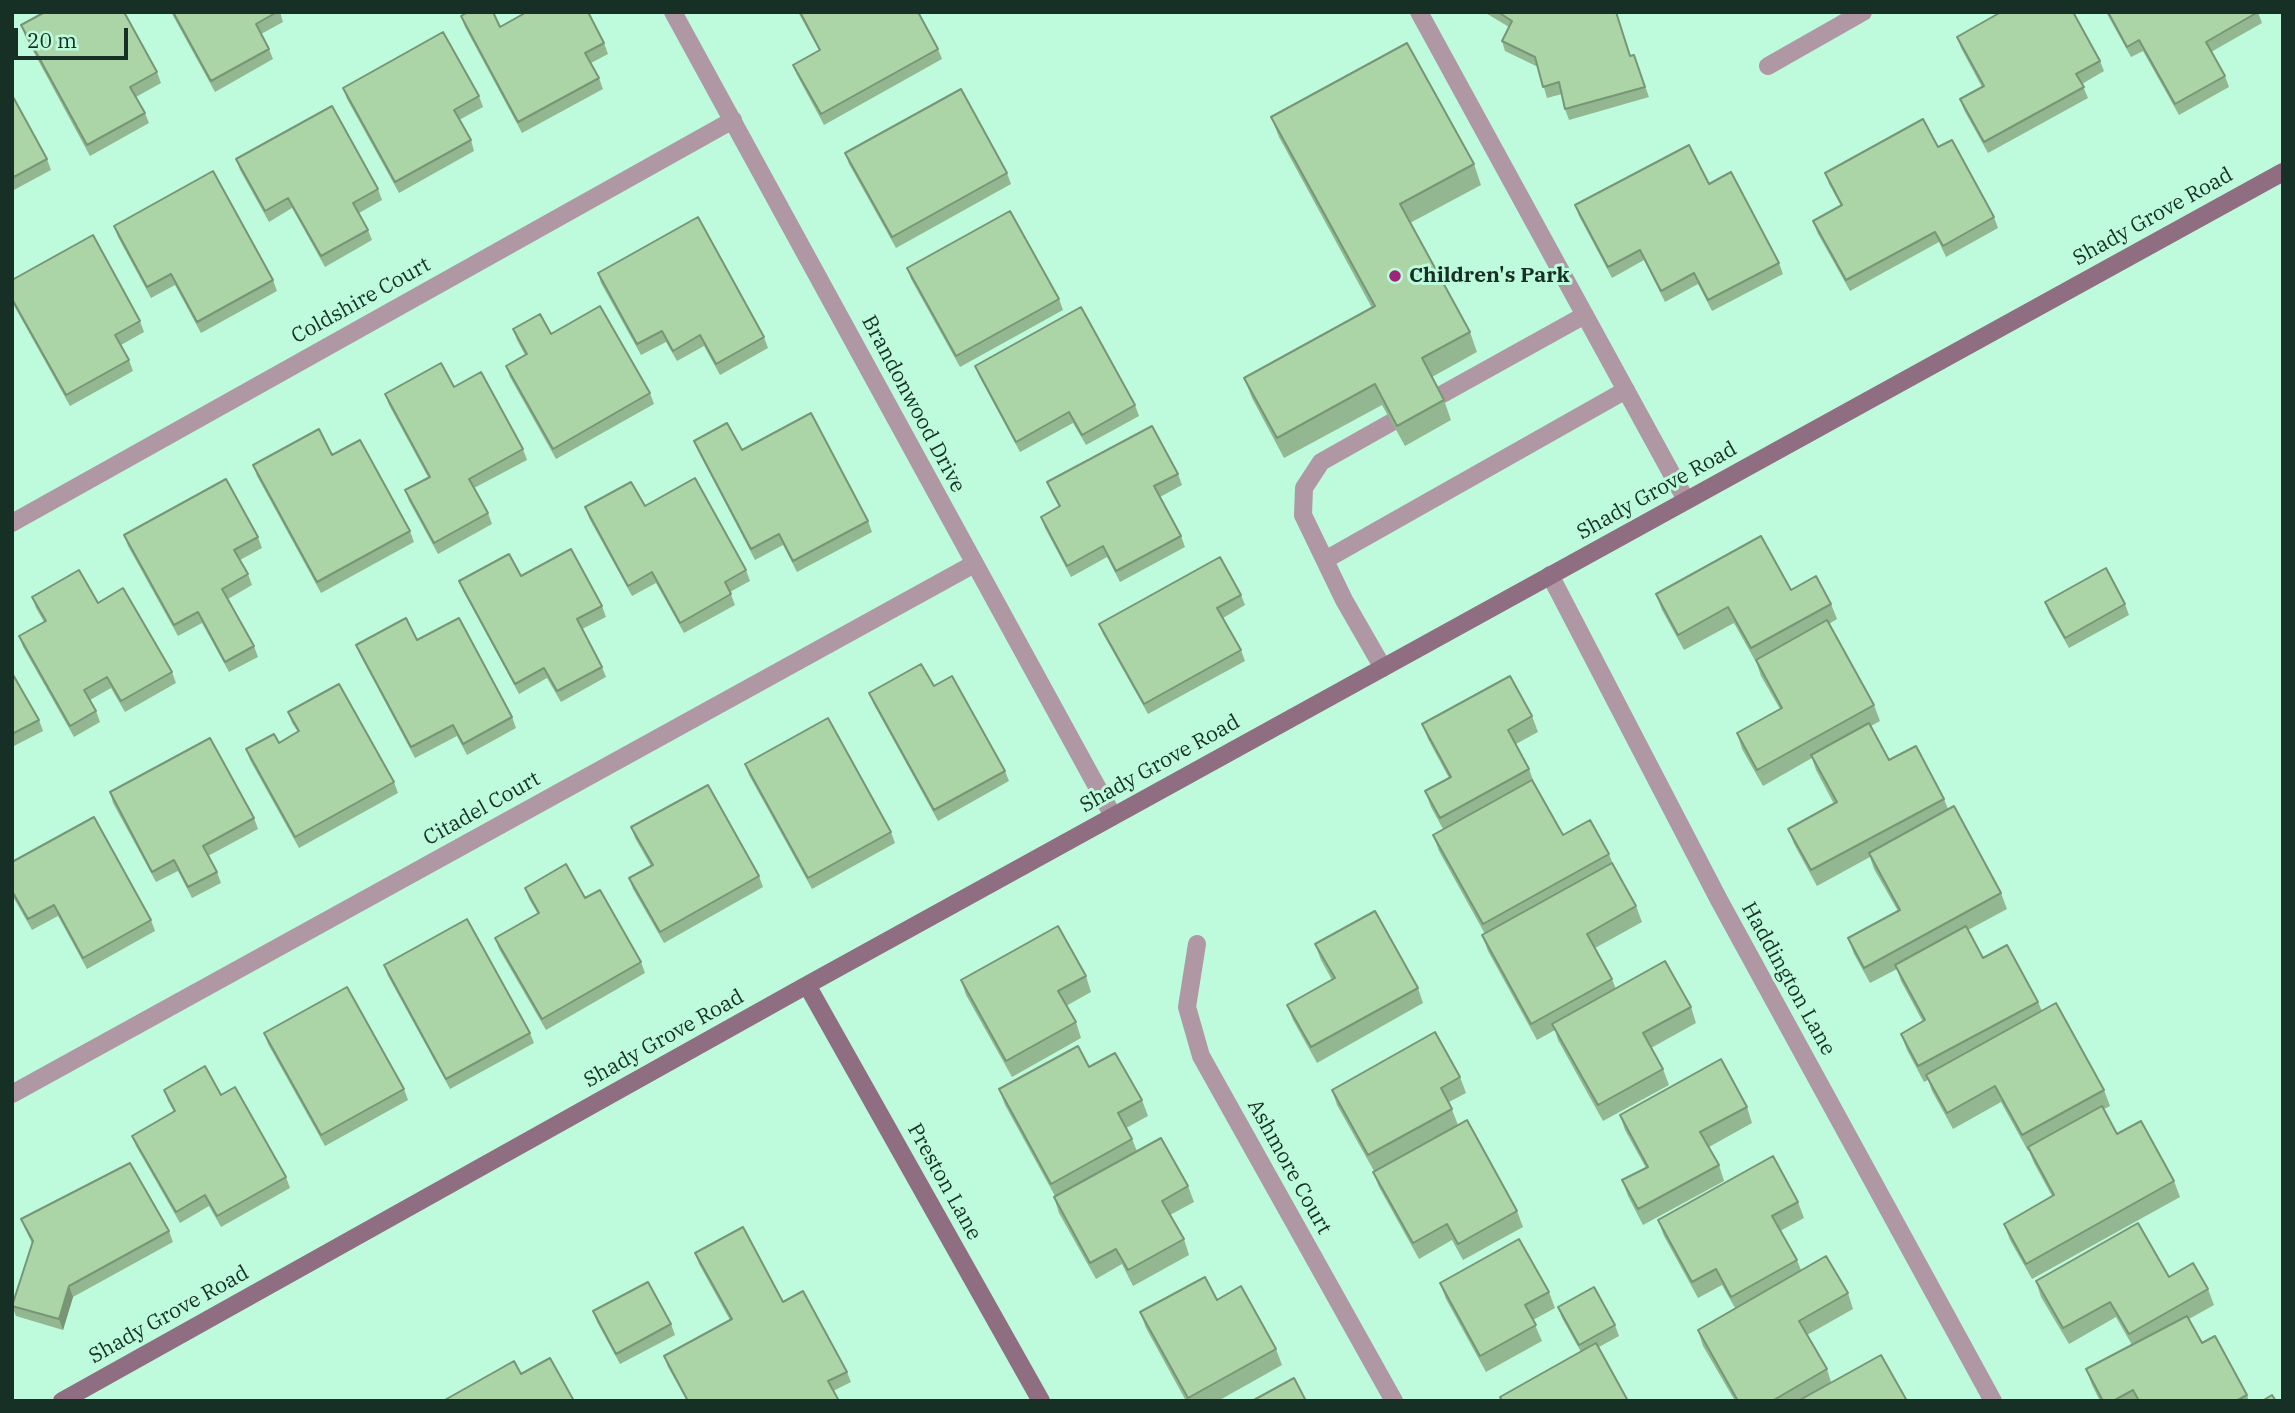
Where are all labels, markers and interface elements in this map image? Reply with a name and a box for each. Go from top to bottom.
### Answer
scale bar [18,14,131,58]
text: 20 m [27,26,77,54]
street label: Shady Grove Road [2069,163,2237,271]
street label: Coldshire Court [287,252,435,350]
place label: Children's Park [1409,263,1570,289]
marker: Children's Park [1387,268,1403,284]
street label: Brandonwood Drive [856,311,970,497]
street label: Shady Grove Road [1573,437,1741,545]
street label: Shady Grove Road [1076,710,1244,818]
street label: Citadel Court [419,767,545,851]
street label: Haddington Lane [1735,898,1841,1060]
street label: Shady Grove Road [580,985,748,1093]
street label: Ashmore Court [1242,1095,1336,1239]
street label: Preston Lane [902,1119,986,1245]
street label: Shady Grove Road [85,1261,253,1369]

